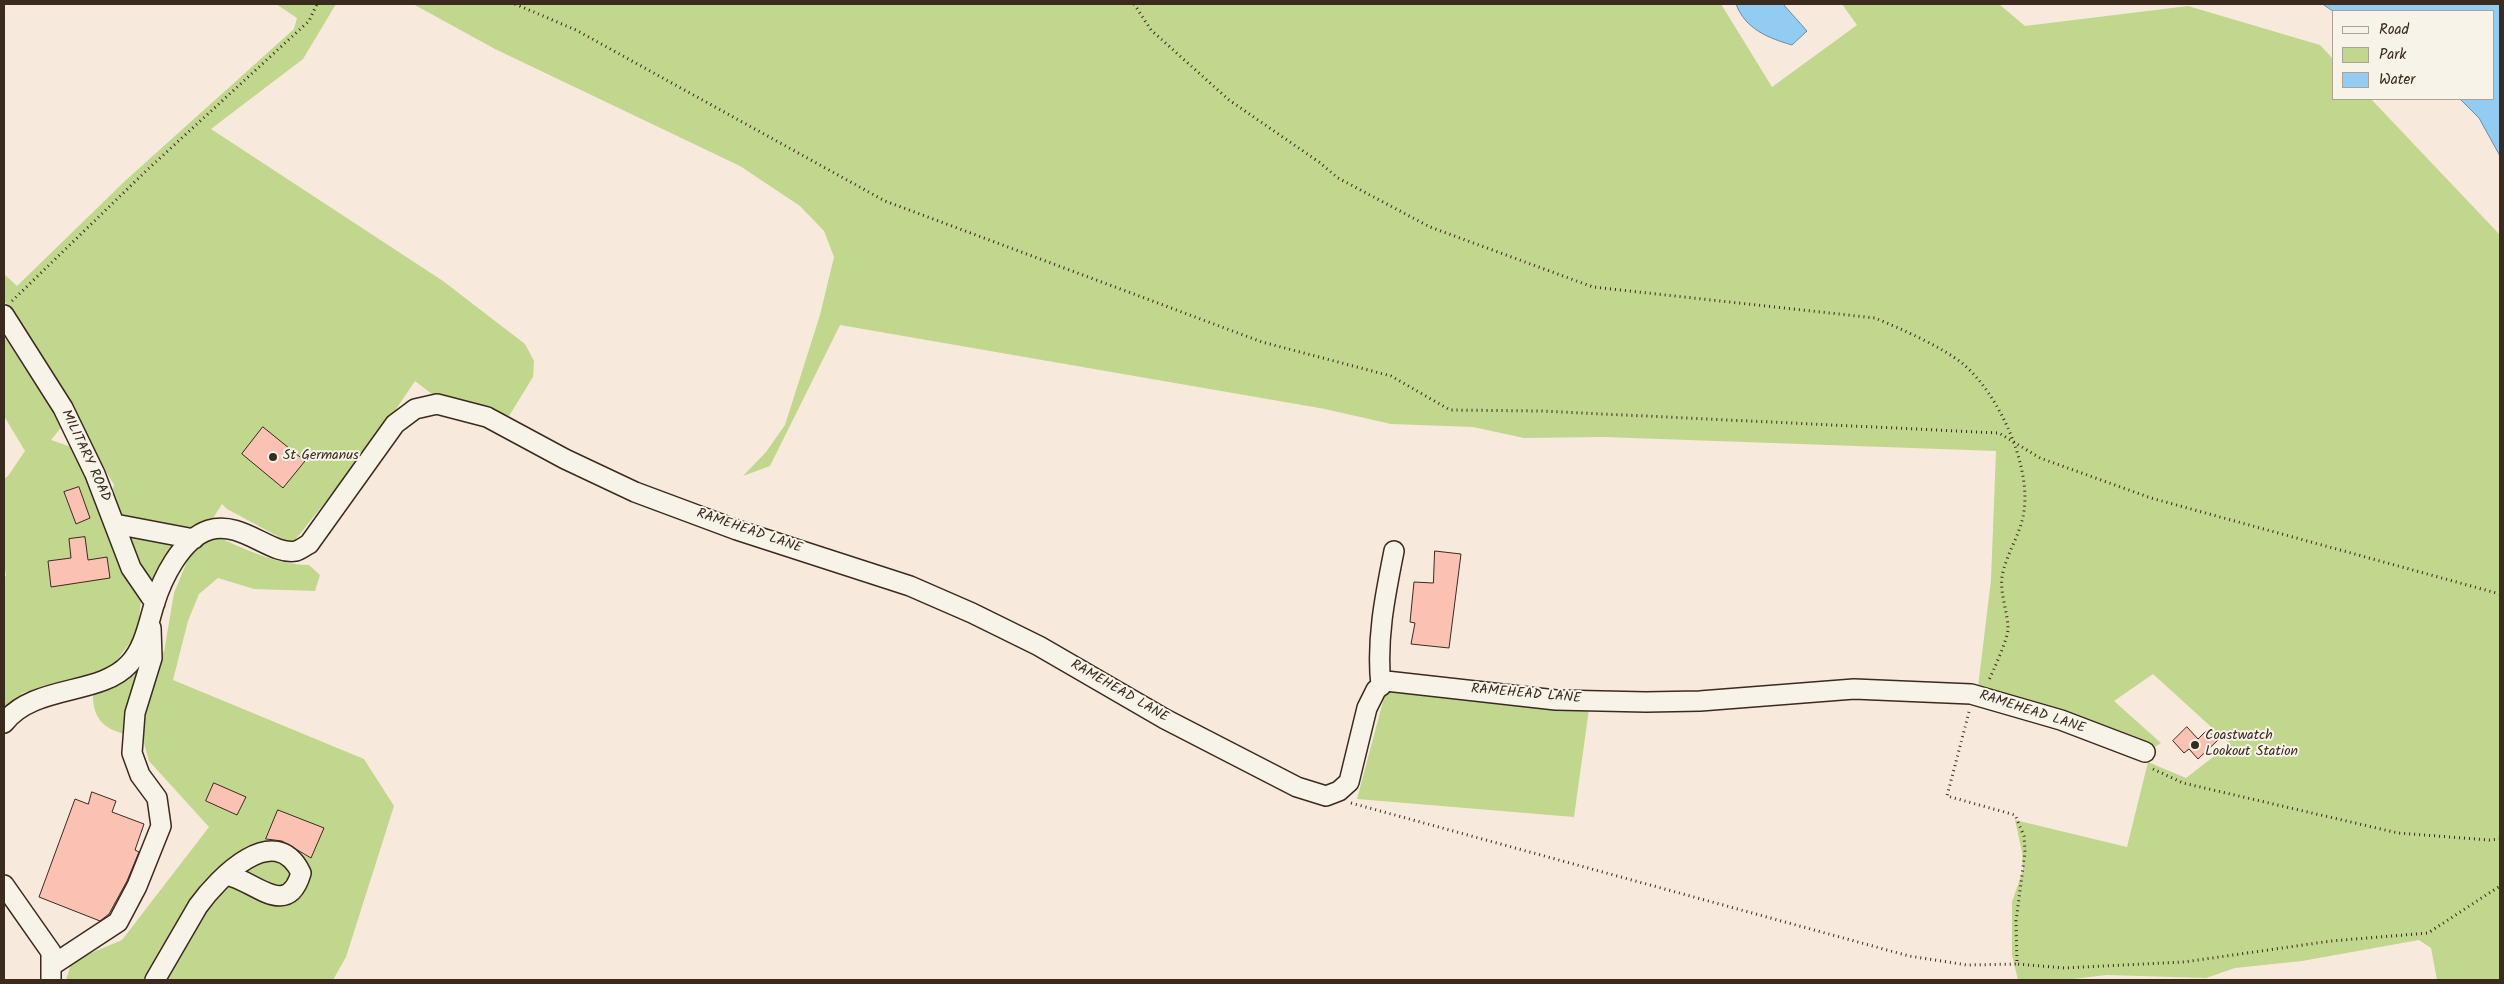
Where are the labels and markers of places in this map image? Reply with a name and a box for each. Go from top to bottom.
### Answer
place label: St Germanus [283,449,359,465]
marker: St Germanus [267,451,279,463]
place label: Coastwatch Lookout Station [2205,729,2298,762]
marker: Coastwatch Lookout Station [2189,739,2201,751]

